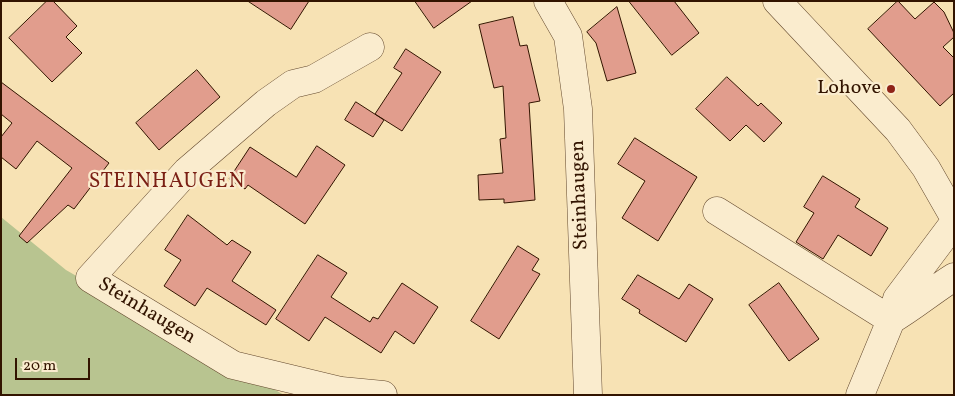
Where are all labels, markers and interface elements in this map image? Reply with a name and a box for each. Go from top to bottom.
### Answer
place label: Lohove [817,77,881,101]
marker: Lohove [885,83,897,95]
street label: Steinhaugen [567,140,595,250]
district label: STEINHAUGEN [87,170,247,196]
street label: Steinhaugen [93,273,199,351]
scale bar [18,348,92,380]
text: 20 m [23,356,56,377]

